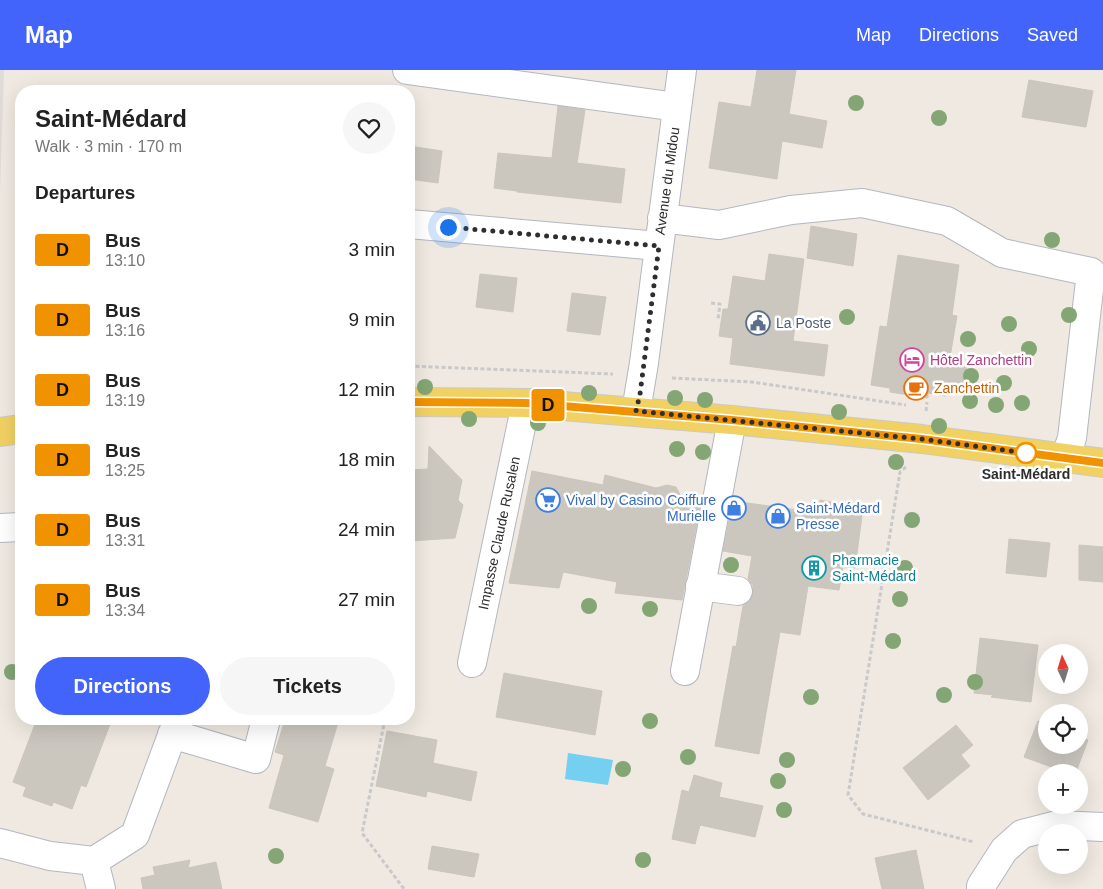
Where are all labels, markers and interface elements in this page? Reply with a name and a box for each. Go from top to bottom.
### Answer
text: Map [25,21,73,48]
text: Map [856,25,891,45]
text: Directions [919,25,999,45]
text: Saved [1027,25,1078,45]
button: heart [343,102,395,154]
text: Saint-Médard [35,105,187,132]
street label: Avenue du Midou [652,126,682,236]
text: Walk · 3 min · 170 m [35,138,182,155]
text: Departures [35,182,135,203]
your location [436,215,461,240]
text: Bus [105,230,141,251]
text: 3 min [349,239,395,260]
text: D [56,240,69,260]
text: 13:10 [105,252,145,269]
text: Bus [105,300,141,321]
text: 9 min [349,309,395,330]
text: D [56,310,69,330]
public building icon: La Poste [745,310,771,336]
place label: La Poste [776,315,831,331]
text: 13:16 [105,322,145,339]
hotel icon: Hôtel Zanchettin [899,347,925,373]
place label: Hôtel Zanchettin [930,352,1032,368]
text: Bus [105,370,141,391]
cafe icon: Zanchettin [903,375,929,401]
text: 12 min [338,379,395,400]
text: D [56,380,69,400]
place label: Zanchettin [934,380,999,396]
line badge: D [532,389,564,421]
text: 13:19 [105,392,145,409]
text: D [542,395,555,415]
text: Bus [105,440,141,461]
marker: Saint-Médard [1015,442,1037,464]
text: 18 min [338,449,395,470]
text: D [56,450,69,470]
street label: Impasse Claude Rusalen [475,455,523,611]
text: 13:25 [105,462,145,479]
place label: Saint-Médard [982,466,1070,482]
supermarket icon: Vival by Casino [535,487,561,513]
place label: Vival by Casino [566,492,662,508]
place label: Coiffure Murielle [667,492,716,524]
shop icon: Coiffure Murielle [721,495,747,521]
place label: Saint-Médard Presse [796,500,880,532]
shop icon: Saint-Médard Presse [765,503,791,529]
text: Bus [105,510,141,531]
text: 24 min [338,519,395,540]
text: D [56,520,69,540]
text: 13:31 [105,532,145,549]
place label: Pharmacie Saint-Médard [832,552,916,584]
building icon: Pharmacie Saint-Médard [801,555,827,581]
text: Bus [105,580,141,601]
text: 27 min [338,589,395,610]
text: D [56,590,69,610]
text: 13:34 [105,602,145,619]
north arrow [1038,644,1088,694]
map controls [1038,644,1088,874]
button: Directions [35,657,210,715]
button: Tickets [220,657,395,715]
button: locate [1038,704,1088,754]
button: + [1038,764,1088,814]
button: − [1038,824,1088,874]

